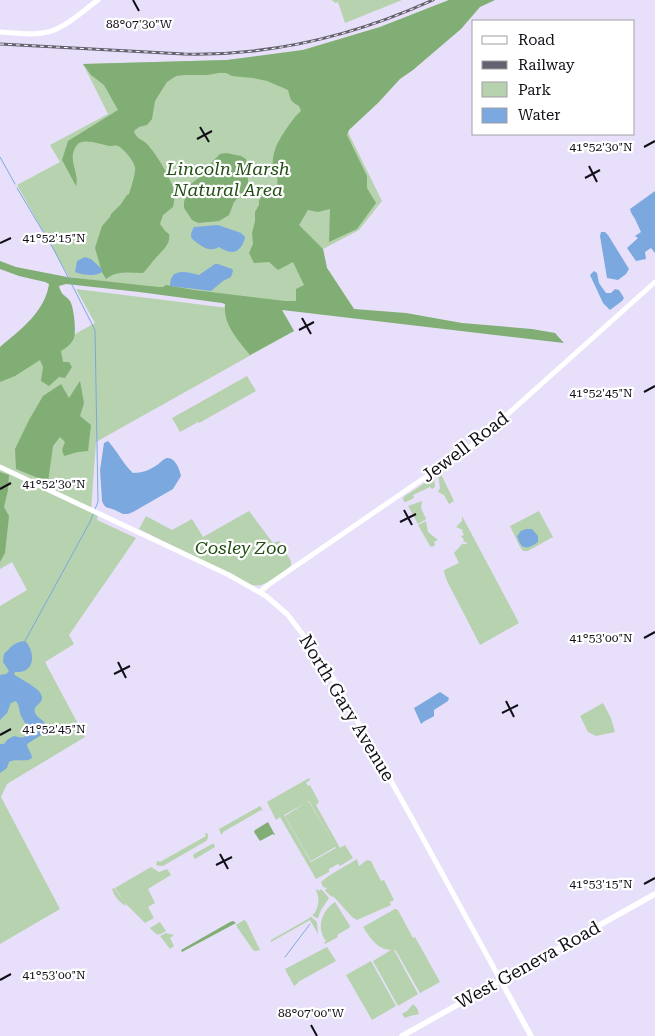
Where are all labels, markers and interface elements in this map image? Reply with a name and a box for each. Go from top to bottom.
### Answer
text: 88°07'30"W [106,17,173,31]
legend [472,20,635,135]
text: Road [518,31,555,49]
text: Railway [518,56,575,74]
text: Park [518,81,552,99]
text: Water [518,106,560,124]
text: 41°52'30"N [569,140,633,154]
park label: Lincoln Marsh Natural Area [165,158,290,200]
text: 41°52'15"N [22,231,86,245]
text: 41°52'45"N [569,386,633,400]
street label: Jewell Road [417,407,513,486]
text: 41°52'30"N [22,477,86,491]
park label: Cosley Zoo [195,537,287,558]
street label: North Gary Avenue [295,631,400,785]
text: 41°53'00"N [569,631,633,645]
text: 41°52'45"N [22,722,86,736]
text: 41°53'15"N [569,877,633,891]
street label: West Geneva Road [452,916,604,1013]
text: 41°53'00"N [22,968,86,982]
text: 88°07'00"W [278,1006,345,1020]

